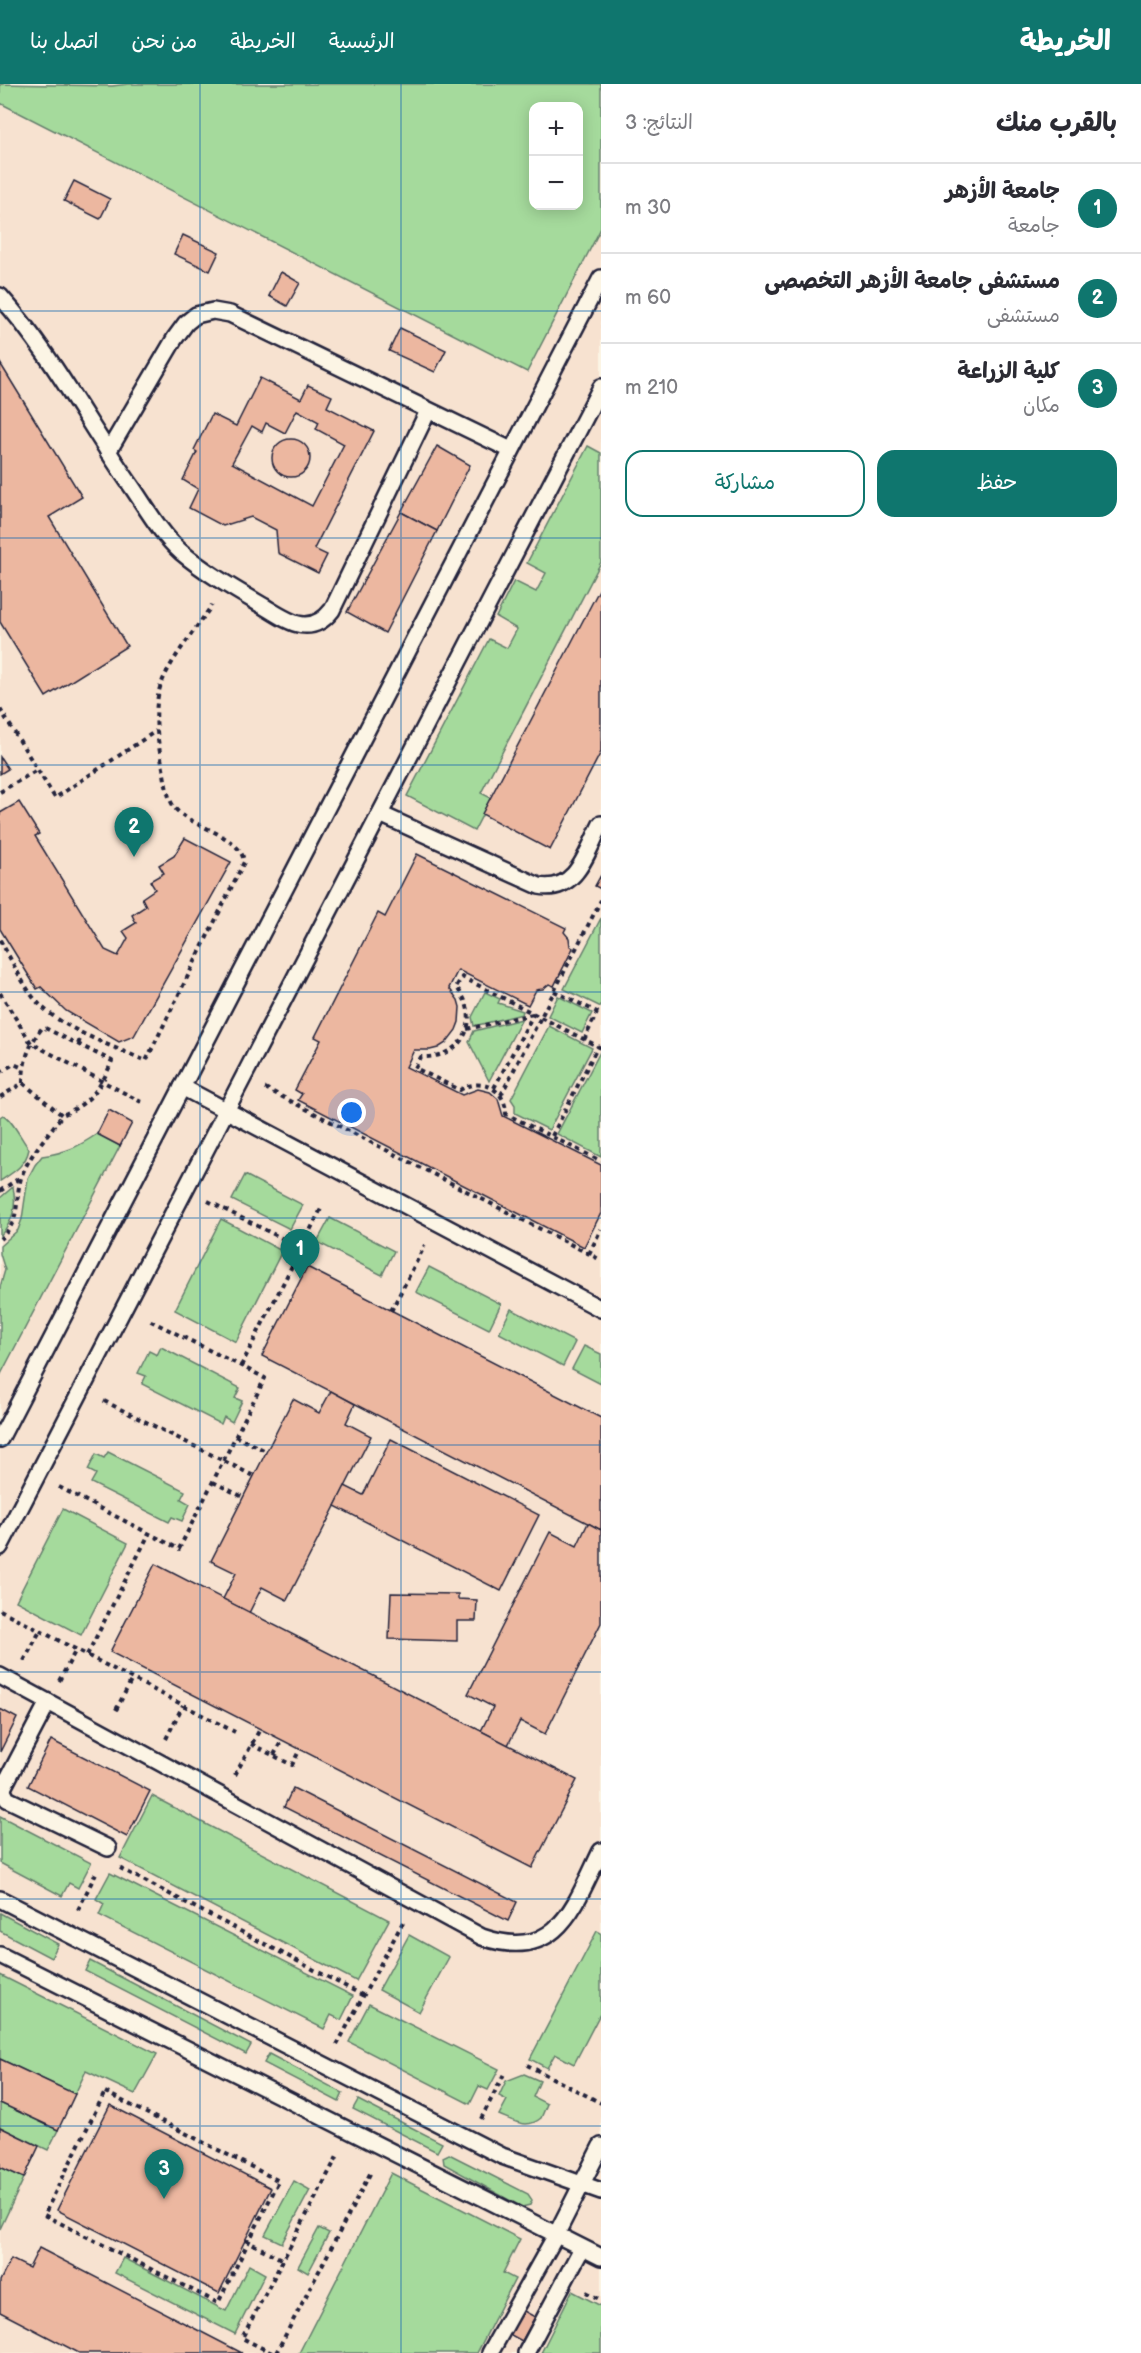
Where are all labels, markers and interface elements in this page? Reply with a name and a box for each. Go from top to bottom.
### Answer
text: الخريطة [1020,25,1111,58]
text: اتصل بنا [30,29,98,54]
text: من نحن [131,29,197,54]
text: الخريطة [230,29,296,54]
text: الرئيسية [329,29,395,54]
map controls [529,102,583,210]
button: + [529,102,583,156]
text: بالقرب منك [996,108,1117,139]
text: النتائج: 3 [625,111,693,135]
button: − [529,156,583,210]
text: جامعة الأزهر [945,178,1060,205]
text: 30 m [625,196,671,220]
text: 1 [1093,196,1102,220]
text: جامعة [1008,214,1060,238]
text: مستشفى جامعة الأزهر التخصصى [764,268,1060,295]
text: 60 m [625,286,671,310]
text: 2 [1092,286,1104,310]
text: مستشفى [987,304,1060,328]
text: كلية الزراعة [957,358,1060,385]
text: 210 m [625,376,678,400]
text: 3 [1092,376,1103,400]
text: مكان [1023,394,1060,418]
button: مشاركة [625,450,865,517]
button: حفظ [877,450,1117,517]
pin: 2 [114,808,154,857]
your location [337,1098,366,1127]
pin: 1 [280,1230,320,1279]
pin: 3 [144,2150,184,2199]

